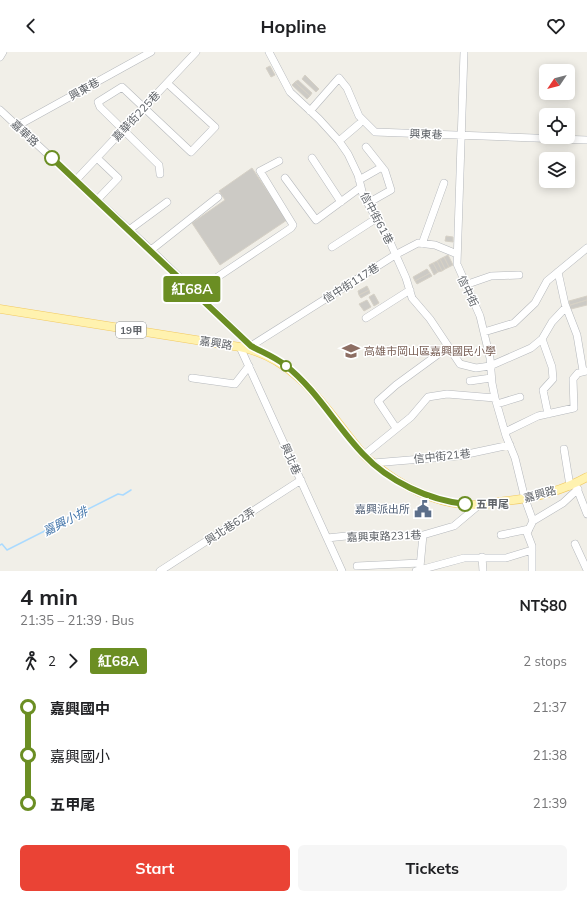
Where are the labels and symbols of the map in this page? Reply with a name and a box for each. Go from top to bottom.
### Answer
north arrow [539,64,575,100]
street label: 興東巷 [66,75,102,103]
street label: 嘉華街225巷 [109,88,163,144]
street label: 嘉華路 [8,117,42,149]
street label: 興東巷 [409,126,443,142]
unlabelled marker [44,150,60,166]
street label: 信中街61巷 [357,189,397,247]
street label: 信中街117巷 [320,260,382,306]
street label: 信中街 [454,273,482,309]
line badge: 紅68A [164,276,220,302]
road number: 19甲 [116,322,146,338]
street label: 嘉興路 [199,334,233,352]
school or university icon: 高雄市岡山區嘉興國民小學 [341,341,361,361]
place label: 高雄市岡山區嘉興國民小學 [364,344,496,358]
unlabelled marker [280,360,292,372]
street label: 興北巷 [278,441,304,477]
street label: 信中街21巷 [413,446,471,466]
street label: 嘉興路 [522,483,558,505]
marker: 五甲尾 [457,496,473,512]
place label: 五甲尾 [476,497,509,511]
public building icon: 嘉興派出所 [413,499,433,519]
place label: 嘉興派出所 [355,502,410,516]
water label: 嘉興小排 [40,503,92,539]
street label: 興北巷62弄 [202,505,258,547]
street label: 嘉興東路231巷 [346,528,422,544]

